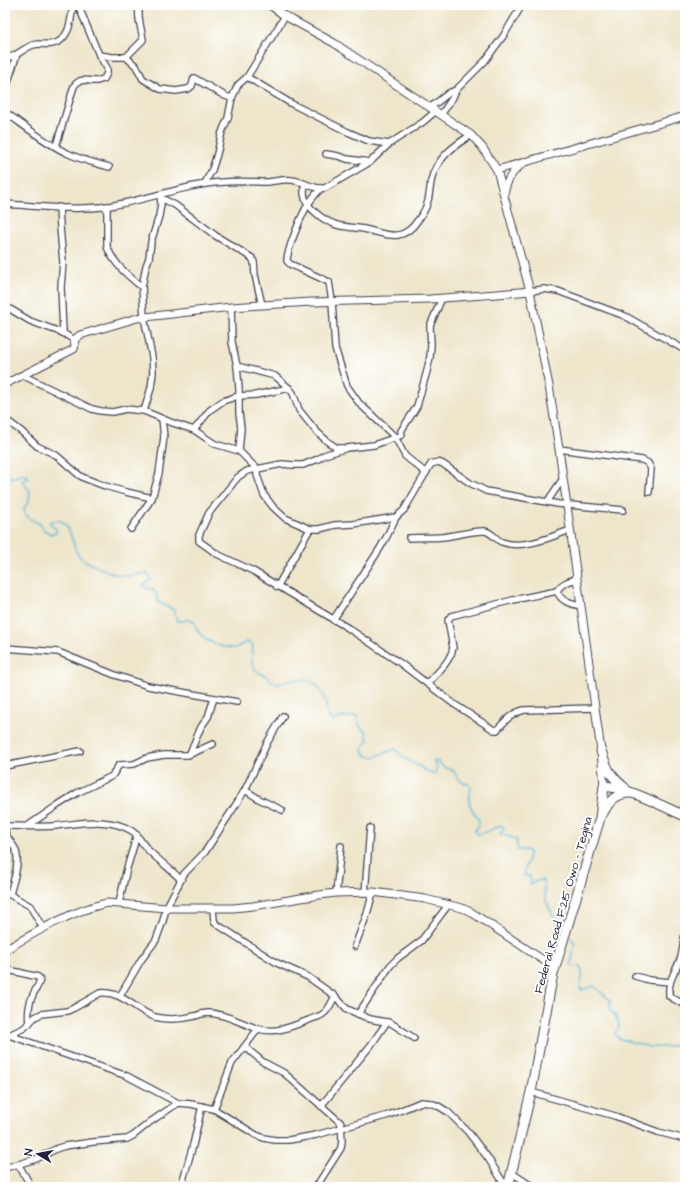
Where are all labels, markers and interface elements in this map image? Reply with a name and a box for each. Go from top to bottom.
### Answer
street label: Federal Road F.215 Owo - Tegina [530,815,598,996]
north arrow [18,1134,58,1174]
text: N [21,1148,37,1157]

